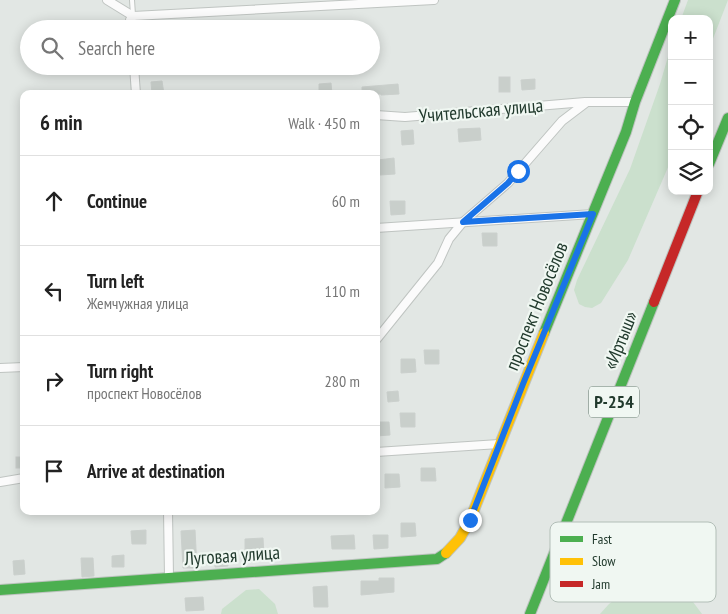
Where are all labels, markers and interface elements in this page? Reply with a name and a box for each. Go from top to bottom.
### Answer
map controls [668,15,713,195]
button: + [668,15,713,60]
search box [20,20,380,75]
icon: search [38,34,66,62]
text: Search here [78,36,155,60]
button: − [668,60,713,105]
street label: Учительская улица [418,93,544,127]
button: locate [668,105,713,150]
text: 6 min [40,109,82,136]
text: Walk · 450 m [288,113,360,133]
button: layers [668,150,713,195]
route start [507,160,530,183]
icon: ahead [40,187,68,215]
text: Continue [87,189,147,213]
text: 60 m [332,191,360,211]
street label: проспект Новосёлов [499,238,573,374]
text: Turn left [87,269,144,293]
icon: left [40,277,68,305]
text: 110 m [325,281,360,301]
text: Жемчужная улица [87,293,189,313]
street label: «Иртыш» [598,307,642,373]
text: Turn right [87,359,153,383]
icon: right [40,367,68,395]
text: 280 m [325,371,360,391]
text: проспект Новосёлов [87,383,202,403]
road number: Р-254 [589,387,639,418]
icon: arrive [40,457,68,485]
text: Arrive at destination [87,459,225,483]
route end [459,509,482,532]
legend [550,522,716,602]
text: Fast [592,530,612,548]
street label: Луговая улица [182,540,281,570]
text: Slow [592,552,616,570]
text: Jam [591,575,610,593]

